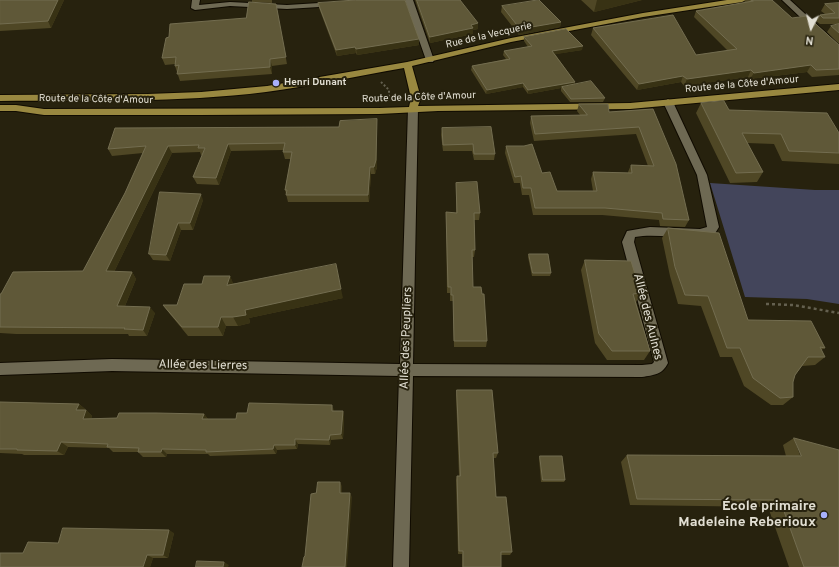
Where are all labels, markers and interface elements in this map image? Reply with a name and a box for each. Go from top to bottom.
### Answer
north arrow [791,8,831,48]
street label: Rue de la Vecquerie [445,20,533,52]
text: N [805,32,814,47]
street label: Route de la Côte d'Amour [685,74,799,96]
place label: Henri Dunant [284,77,347,89]
marker: Henri Dunant [271,78,281,88]
street label: Route de la Côte d'Amour [362,90,476,106]
street label: Route de la Côte d'Amour [39,93,153,107]
street label: Allée des Aulnes [629,272,665,362]
street label: Allée des Peupliers [398,287,416,389]
street label: Allée des Lierres [158,358,248,374]
place label: École primaire Madeleine Reberioux [678,499,816,532]
marker: École primaire Madeleine Reberioux [819,510,829,520]

